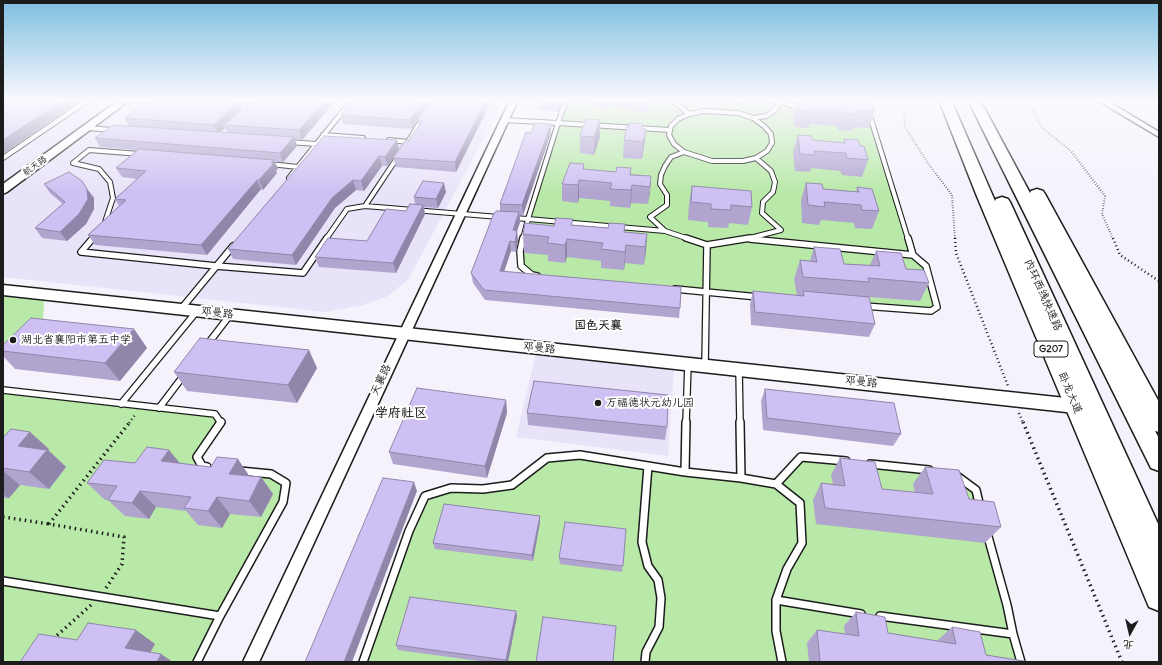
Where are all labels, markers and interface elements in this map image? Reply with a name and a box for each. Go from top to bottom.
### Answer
street label: 航天路 [21,154,49,178]
street label: 内环西线快速路 [1021,257,1065,333]
street label: 邓曼路 [200,305,234,321]
district label: 国色天襄 [574,319,622,333]
place label: 湖北省襄阳市第五中学 [21,333,131,347]
marker: 湖北省襄阳市第五中学 [8,335,18,345]
street label: 邓曼路 [522,340,556,356]
road number: G207 [1034,341,1068,357]
street label: 天襄路 [368,362,394,398]
street label: 卧龙大道 [1055,370,1085,416]
street label: 邓曼路 [844,374,878,390]
place label: 万福德状元幼儿园 [606,396,694,410]
marker: 万福德状元幼儿园 [593,398,603,408]
district label: 学府社区 [375,405,427,421]
north arrow [1110,613,1150,653]
text: 北 [1122,637,1135,653]

